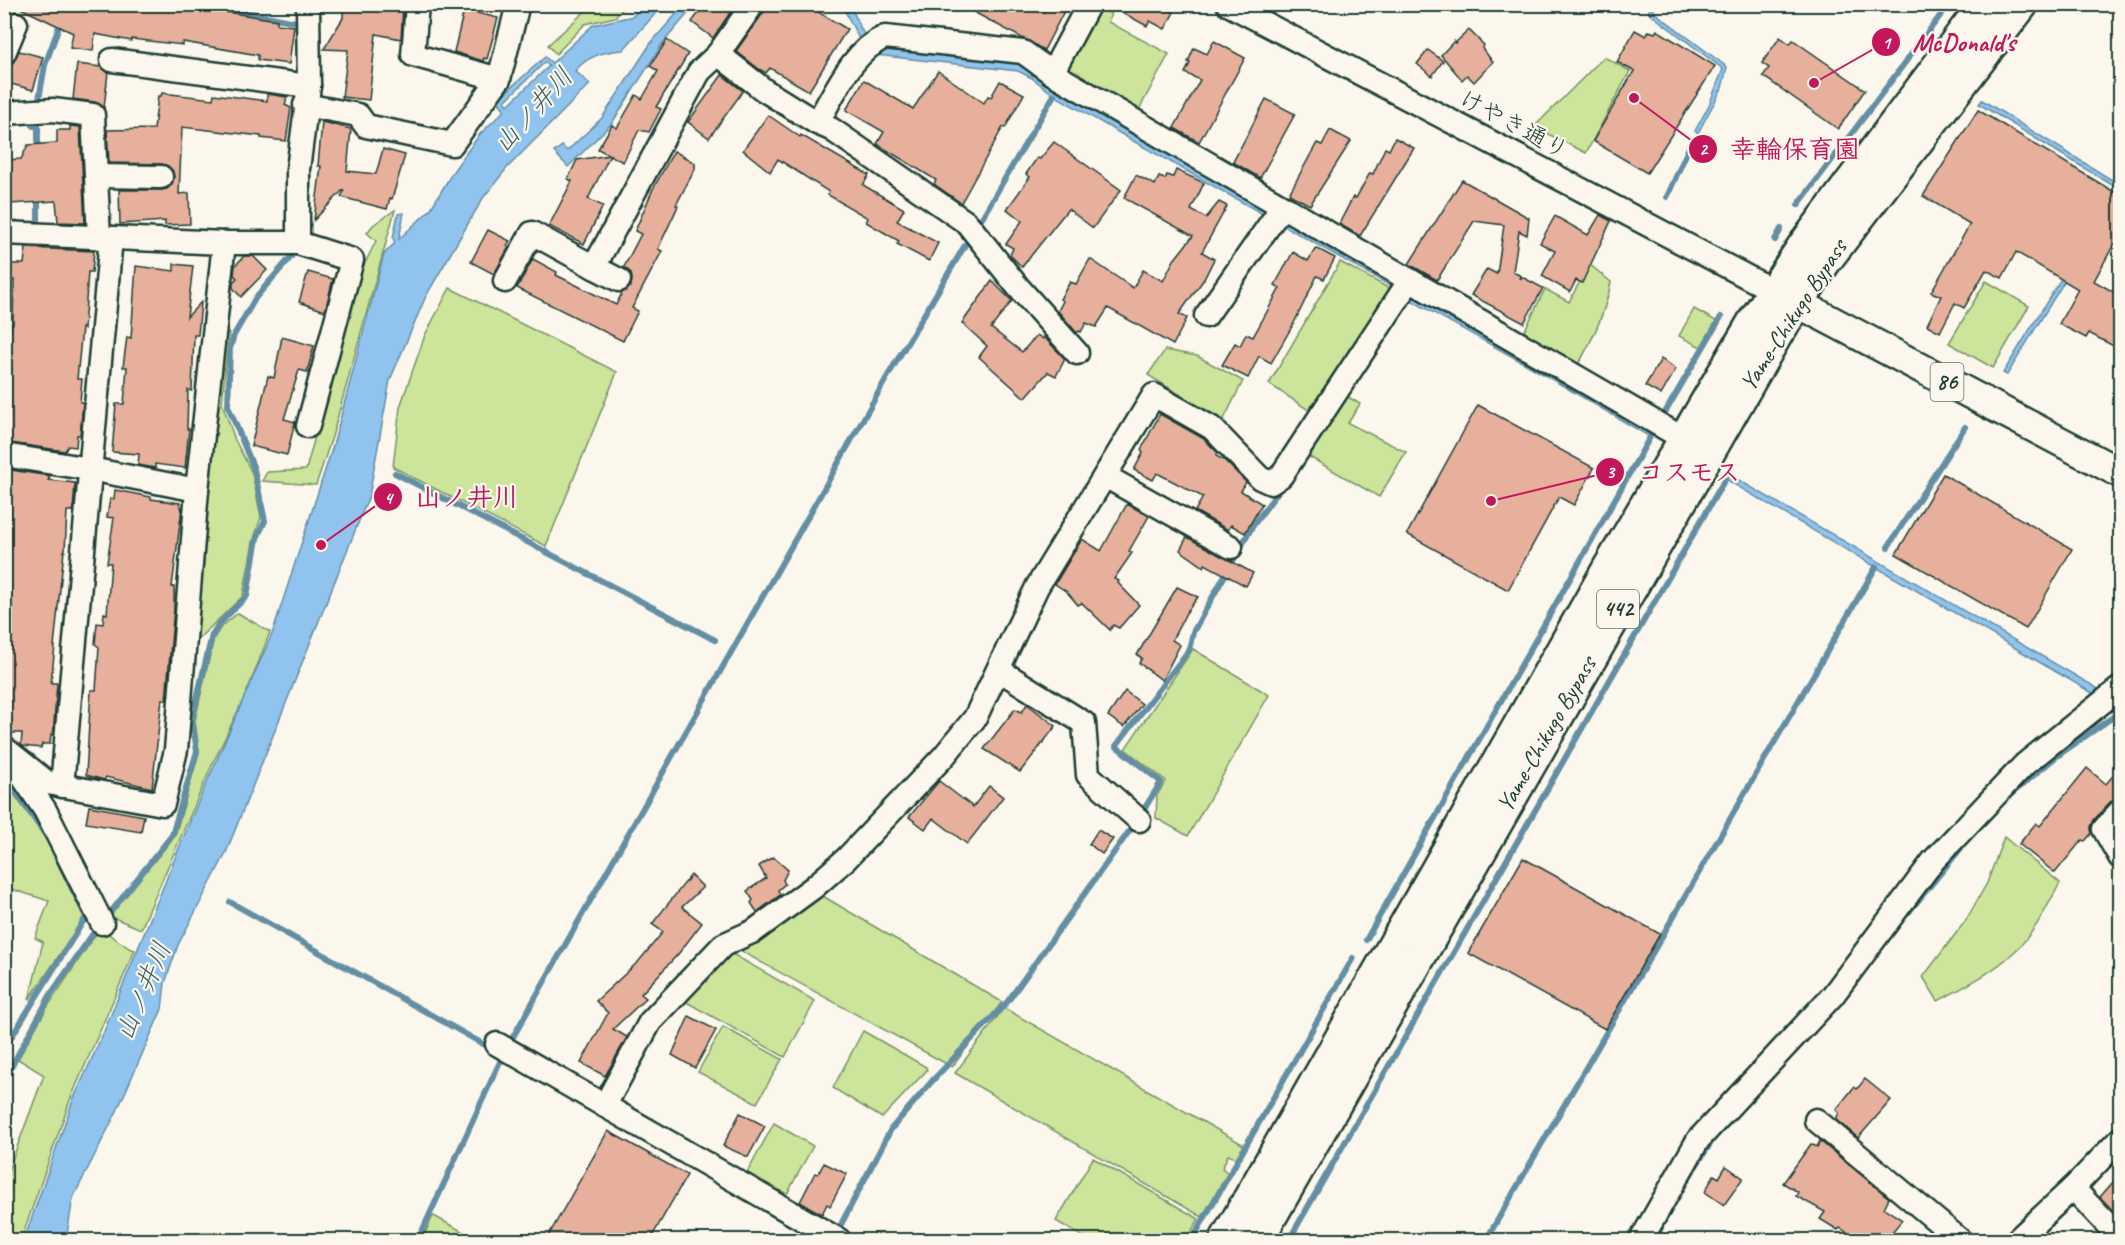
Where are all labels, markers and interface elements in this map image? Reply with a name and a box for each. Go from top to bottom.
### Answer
callout: McDonald's [1871,20,2027,64]
text: McDonald's [1913,26,2018,59]
text: 1 [1882,32,1892,54]
water label: 山ノ井川 [486,60,580,160]
street label: けやき通り [1454,83,1574,165]
callout: 幸輪保育園 [1688,127,1872,171]
text: 幸輪保育園 [1730,133,1860,166]
text: 2 [1699,138,1709,160]
street label: Yame-Chikugo Bypass [1733,232,1854,396]
road number: 86 [1930,363,1964,401]
callout: コスモス [1595,450,1753,494]
text: コスモス [1638,456,1740,489]
text: 3 [1606,461,1616,483]
callout: 山ノ井川 [373,475,531,519]
text: 山ノ井川 [415,481,519,514]
text: 4 [384,487,394,509]
road number: 442 [1597,590,1639,628]
street label: Yame-Chikugo Bypass [1490,649,1604,817]
water label: 山ノ井川 [107,937,179,1045]

